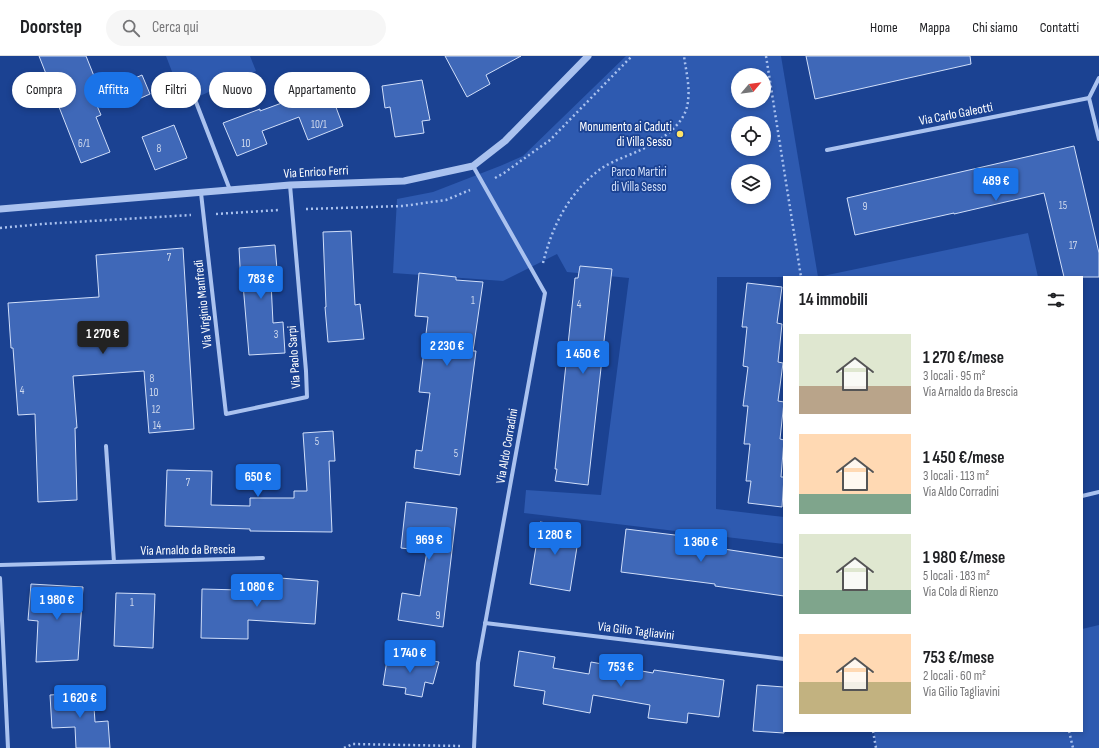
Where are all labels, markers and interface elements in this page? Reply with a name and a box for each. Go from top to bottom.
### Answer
search box [106,10,386,46]
text: Doorstep [20,16,82,39]
icon: search [120,17,142,39]
text: Cerca qui [152,18,198,37]
text: Home [870,19,898,36]
text: Mappa [920,19,950,36]
text: Chi siamo [972,19,1018,36]
text: Contatti [1040,19,1079,36]
north arrow [731,68,771,108]
map controls [731,68,771,204]
chip: Compra [12,72,76,108]
chip: Affitta [84,72,143,108]
chip: Filtri [151,72,201,108]
chip: Nuovo [209,72,266,108]
chip: Appartamento [274,72,370,108]
street label: Via Carlo Galeotti [918,99,994,129]
button: locate [731,116,771,156]
house number: 10/1 [311,118,327,131]
place label: Monumento ai Caduti di Villa Sesso [580,119,672,150]
marker: Monumento ai Caduti di Villa Sesso [675,129,685,139]
house number: 6/1 [78,137,90,150]
house number: 10 [242,137,250,150]
house number: 8 [157,142,162,155]
street label: Via Enrico Ferri [283,162,349,182]
park label: Parco Martiri di Villa Sesso [611,164,667,195]
button: layers [731,164,771,204]
pin: 489 € [968,168,1024,202]
text: 489 € [982,173,1010,189]
house number: 15 [1059,199,1067,212]
house number: 9 [863,200,868,213]
house number: 17 [1069,239,1078,252]
house number: 7 [167,251,172,264]
street label: Via Virginio Manfredi [190,259,216,349]
pin: 783 € [233,266,289,300]
text: 783 € [248,271,274,287]
icon: filters [1045,289,1067,311]
text: 14 immobili [799,290,868,310]
house number: 1 [471,294,475,307]
house number: 4 [577,298,582,311]
pin: 1 270 € [66,321,140,355]
street label: Via Paolo Sarpi [284,325,304,389]
text: 1 270 € [86,326,120,342]
house number: 3 [274,328,279,341]
pin: 2 230 € [410,333,484,367]
text: 2 230 € [430,338,464,354]
pin: 1 450 € [546,341,620,375]
text: 1 450 € [566,346,600,362]
text: 1 270 €/mese [923,348,1004,368]
icon: home [831,350,879,398]
text: 3 locali · 95 m² [923,368,986,384]
house number: 8 [150,372,155,385]
house number: 4 [20,384,25,397]
text: Via Arnaldo da Brescia [923,384,1018,400]
house number: 10 [150,386,158,399]
house number: 12 [152,403,161,416]
street label: Via Aldo Corradini [493,407,521,485]
house number: 14 [153,419,162,432]
house number: 5 [315,435,319,448]
house number: 5 [454,447,458,460]
text: 1 450 €/mese [923,448,1005,468]
icon: home [831,450,879,498]
pin: 650 € [230,464,286,498]
text: 3 locali · 113 m² [923,468,989,484]
text: 650 € [245,469,271,485]
house number: 7 [186,476,191,489]
text: Via Aldo Corradini [923,484,999,500]
pin: 1 280 € [518,522,592,556]
pin: 969 € [401,527,457,561]
text: 1 280 € [538,527,572,543]
pin: 1 360 € [664,529,738,563]
text: 969 € [415,532,443,548]
text: 1 360 € [684,534,718,550]
street label: Via Arnaldo da Brescia [140,541,236,559]
text: 1 980 €/mese [923,548,1005,568]
icon: home [831,550,879,598]
text: 5 locali · 183 m² [923,568,990,584]
pin: 1 080 € [220,574,294,608]
text: 1 080 € [240,579,274,595]
text: Via Cola di Rienzo [923,584,998,600]
pin: 1 980 € [20,587,94,621]
text: 1 980 € [40,592,74,608]
house number: 1 [130,596,134,609]
house number: 9 [436,609,441,622]
street label: Via Gilio Tagliavini [597,618,675,644]
pin: 1 740 € [373,640,447,674]
text: 1 740 € [394,645,426,661]
text: 753 €/mese [923,648,994,668]
icon: home [831,650,879,698]
pin: 753 € [593,654,649,688]
text: 753 € [608,659,634,675]
text: 2 locali · 60 m² [923,668,986,684]
text: Via Gilio Tagliavini [923,684,1000,700]
pin: 1 620 € [43,685,117,719]
text: 1 620 € [63,690,97,706]

